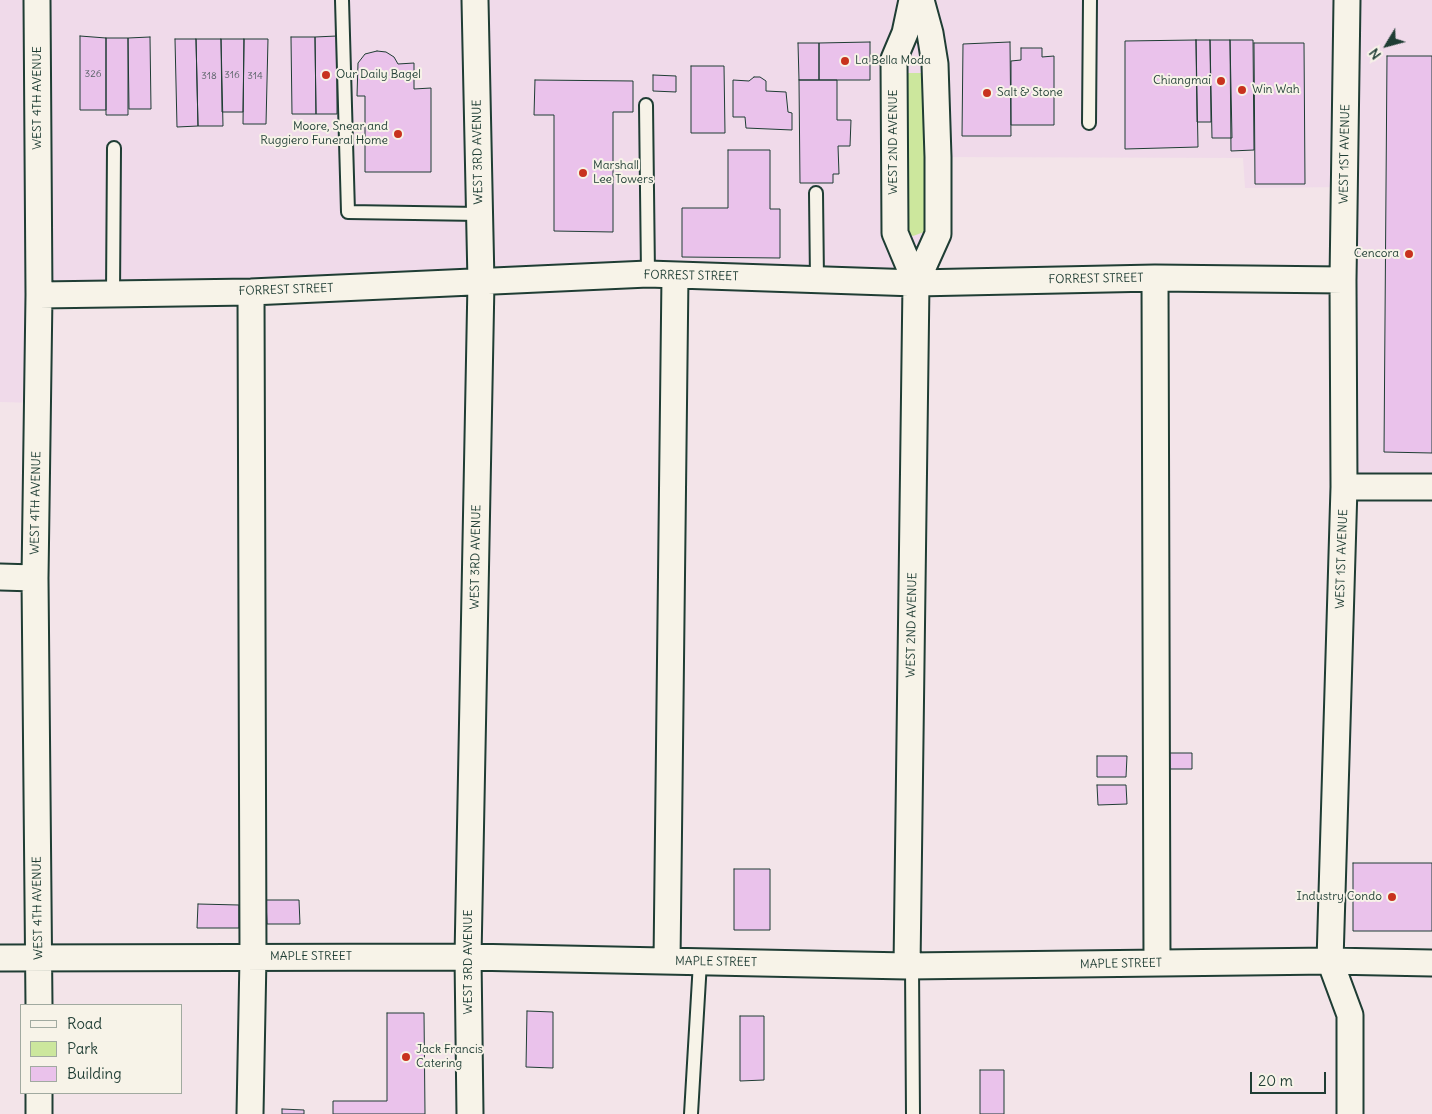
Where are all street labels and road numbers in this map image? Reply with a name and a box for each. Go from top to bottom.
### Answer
street label: WEST 4TH AVENUE [31,46,45,150]
street label: WEST 2ND AVENUE [887,89,901,195]
street label: WEST 3RD AVENUE [470,99,486,205]
street label: WEST 1ST AVENUE [1337,104,1353,204]
street label: FORREST STREET [643,268,739,284]
street label: FORREST STREET [1048,271,1144,287]
street label: FORREST STREET [238,281,334,299]
street label: WEST 4TH AVENUE [28,451,44,555]
street label: WEST 3RD AVENUE [468,504,484,610]
street label: WEST 1ST AVENUE [1333,509,1351,609]
street label: WEST 2ND AVENUE [904,572,920,678]
street label: WEST 4TH AVENUE [30,856,46,960]
street label: WEST 3RD AVENUE [462,910,476,1014]
street label: MAPLE STREET [270,950,352,964]
street label: MAPLE STREET [675,954,757,970]
street label: MAPLE STREET [1080,956,1162,972]

